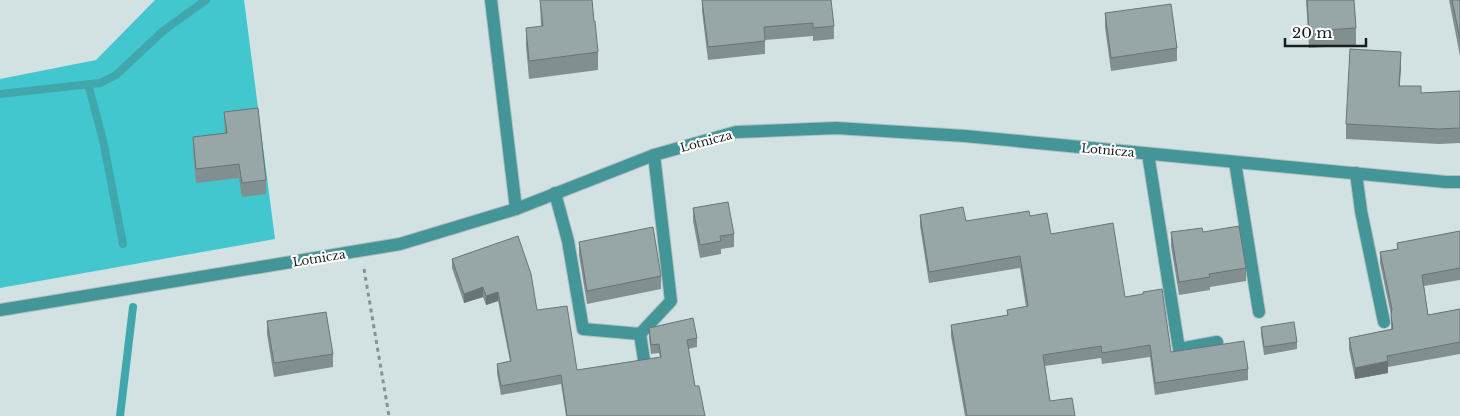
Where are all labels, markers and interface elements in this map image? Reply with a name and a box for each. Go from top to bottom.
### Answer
scale bar [1285,15,1366,47]
text: 20 m [1292,23,1332,42]
street label: Lotnicza [678,127,734,155]
street label: Lotnicza [1081,140,1136,160]
street label: Lotnicza [292,246,347,270]

